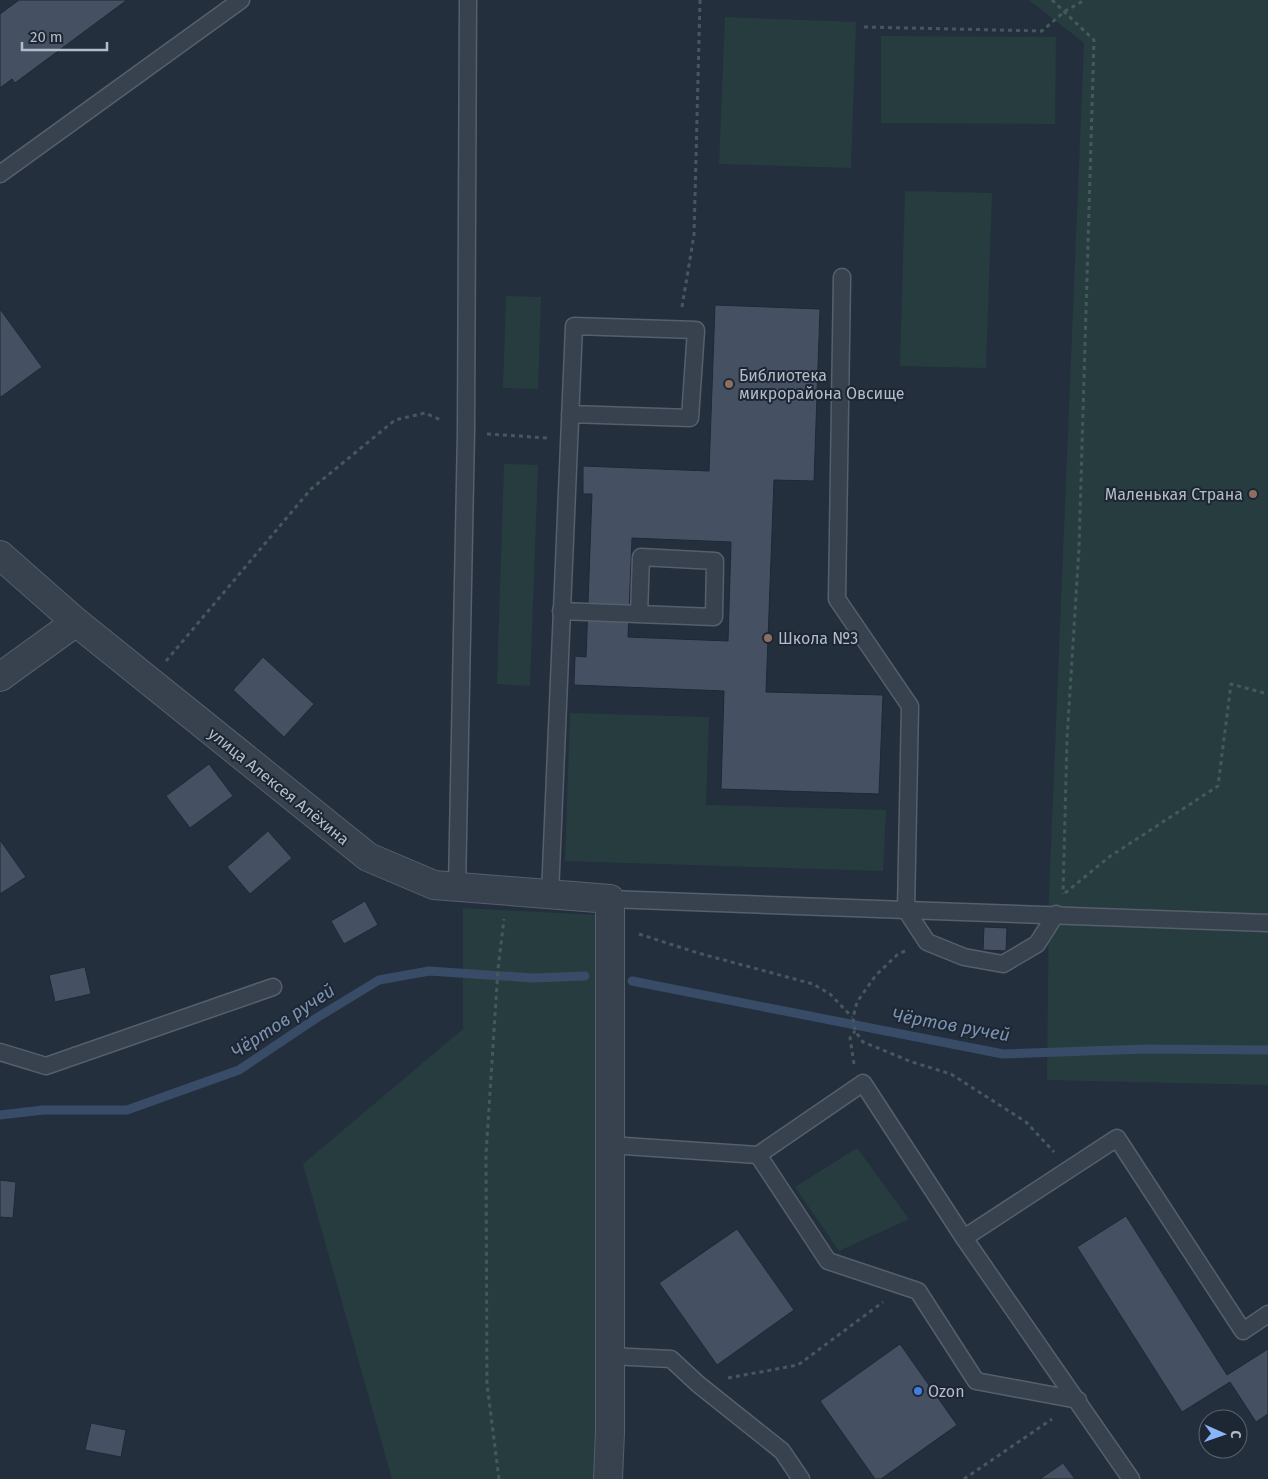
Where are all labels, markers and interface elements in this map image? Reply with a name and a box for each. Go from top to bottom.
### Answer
scale bar [22,20,108,52]
text: 20 m [30,28,63,46]
place label: Библиотека микрорайона Овсище [739,366,905,403]
marker: Библиотека микрорайона Овсище [723,378,735,390]
place label: Маленькая Страна [1105,485,1243,504]
marker: Маленькая Страна [1247,488,1259,500]
place label: Школа №3 [778,629,858,648]
marker: Школа №3 [762,632,774,644]
street label: улица Алексея Алёхина [204,724,353,849]
water label: Чёртов ручей [227,979,339,1063]
water label: Чёртов ручей [890,1004,1012,1046]
place label: Ozon [928,1382,965,1401]
marker: Ozon [912,1385,924,1397]
north arrow [1198,1409,1248,1459]
text: С [1227,1430,1244,1439]

